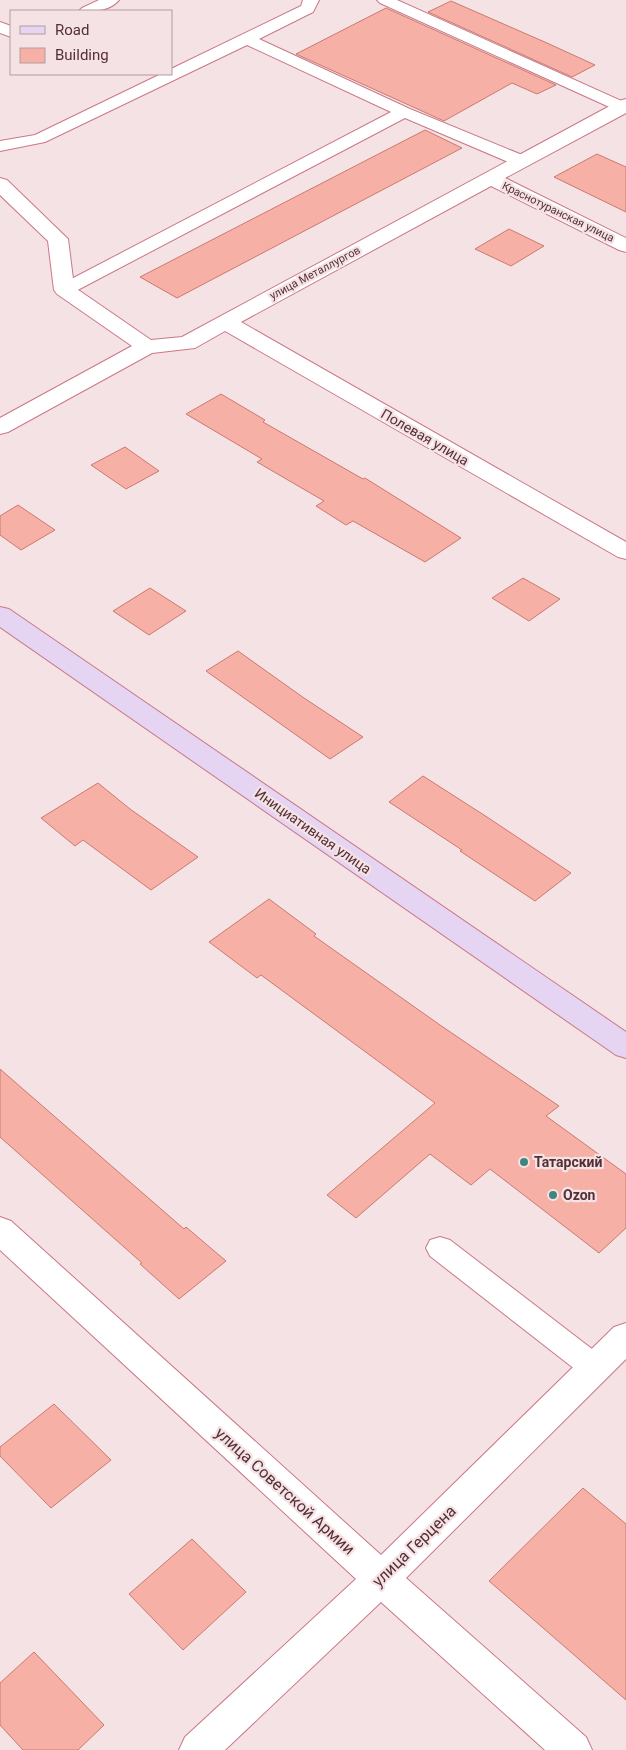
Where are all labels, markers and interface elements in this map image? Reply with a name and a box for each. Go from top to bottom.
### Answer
legend [10,10,172,75]
text: Road [55,21,89,39]
text: Building [55,46,109,64]
street label: Краснотуранская улица [500,179,616,245]
street label: улица Металлургов [268,244,362,302]
street label: Полевая улица [378,405,472,469]
street label: Инициативная улица [252,785,374,877]
place label: Татарский [534,1154,603,1170]
marker: Татарский [518,1156,530,1168]
place label: Ozon [563,1187,596,1203]
marker: Ozon [547,1189,559,1201]
street label: улица Советской Армии [211,1423,359,1559]
street label: улица Герцена [368,1501,460,1591]

